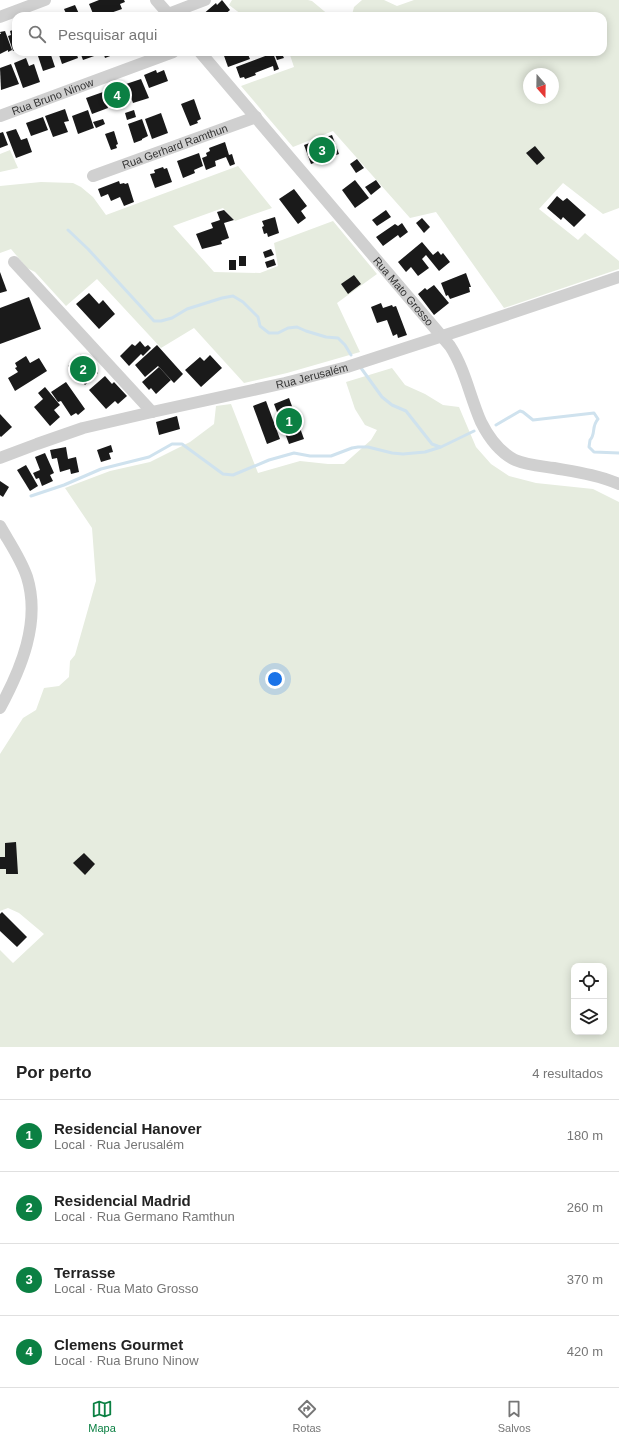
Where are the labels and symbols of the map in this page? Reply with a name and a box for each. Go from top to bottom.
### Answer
north arrow [523,68,559,104]
street label: Rua Bruno Ninow [10,76,95,117]
pin: 4 [104,80,130,110]
street label: Rua Gerhard Ramthun [120,122,229,171]
pin: 3 [309,135,335,165]
street label: Rua Mato Grosso [371,254,436,328]
pin: 2 [70,354,96,384]
street label: Rua Jerusalém [275,361,349,391]
pin: 1 [276,406,302,436]
your location [265,669,285,689]

